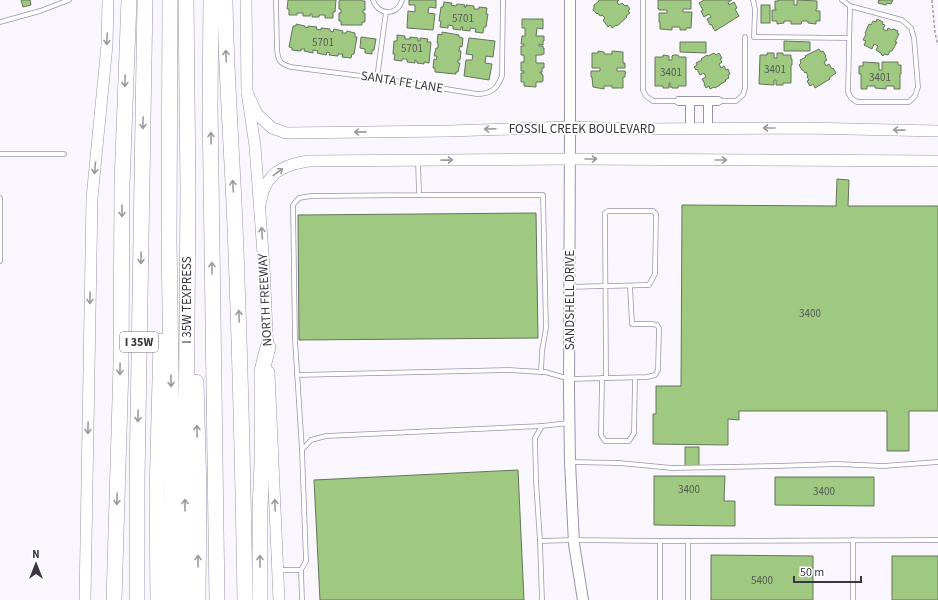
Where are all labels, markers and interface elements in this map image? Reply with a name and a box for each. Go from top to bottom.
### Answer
house number: 5701 [452,11,474,26]
one-way arrow [103,32,110,45]
house number: 5701 [312,35,334,50]
house number: 5701 [401,41,423,56]
one-way arrow [222,50,230,63]
house number: 3401 [764,62,786,77]
house number: 3401 [660,65,682,80]
street label: SANTA FE LANE [360,67,445,97]
house number: 3401 [869,70,891,85]
one-way arrow [122,74,129,87]
one-way arrow [139,116,147,129]
street label: FOSSIL CREEK BOULEVARD [509,120,655,138]
one-way arrow [763,124,776,132]
one-way arrow [484,126,497,133]
one-way arrow [893,126,906,134]
one-way arrow [354,128,367,136]
one-way arrow [207,132,214,145]
one-way arrow [584,155,597,163]
one-way arrow [440,156,453,164]
one-way arrow [714,156,727,164]
one-way arrow [91,161,99,174]
one-way arrow [272,168,283,176]
one-way arrow [230,180,237,193]
one-way arrow [118,204,126,217]
one-way arrow [258,227,265,240]
street label: SANDSHELL DRIVE [561,250,579,350]
one-way arrow [137,251,145,264]
street label: NORTH FREEWAY [254,252,276,347]
street label: I 35W TEXPRESS [178,256,196,344]
one-way arrow [208,262,216,275]
one-way arrow [86,291,94,304]
house number: 3400 [799,306,821,321]
one-way arrow [235,310,242,323]
road number: I 35W [120,332,158,352]
one-way arrow [117,362,124,375]
one-way arrow [167,374,175,387]
one-way arrow [134,409,142,422]
one-way arrow [84,421,92,434]
one-way arrow [193,425,201,438]
house number: 3400 [678,482,700,497]
house number: 3400 [813,484,835,499]
one-way arrow [113,492,121,505]
one-way arrow [181,499,189,512]
one-way arrow [271,499,278,512]
north arrow [16,544,56,584]
text: N [32,547,40,562]
one-way arrow [194,555,202,568]
one-way arrow [256,555,264,568]
scale bar [794,558,861,584]
text: 50 m [800,564,824,581]
house number: 5400 [751,573,773,588]

